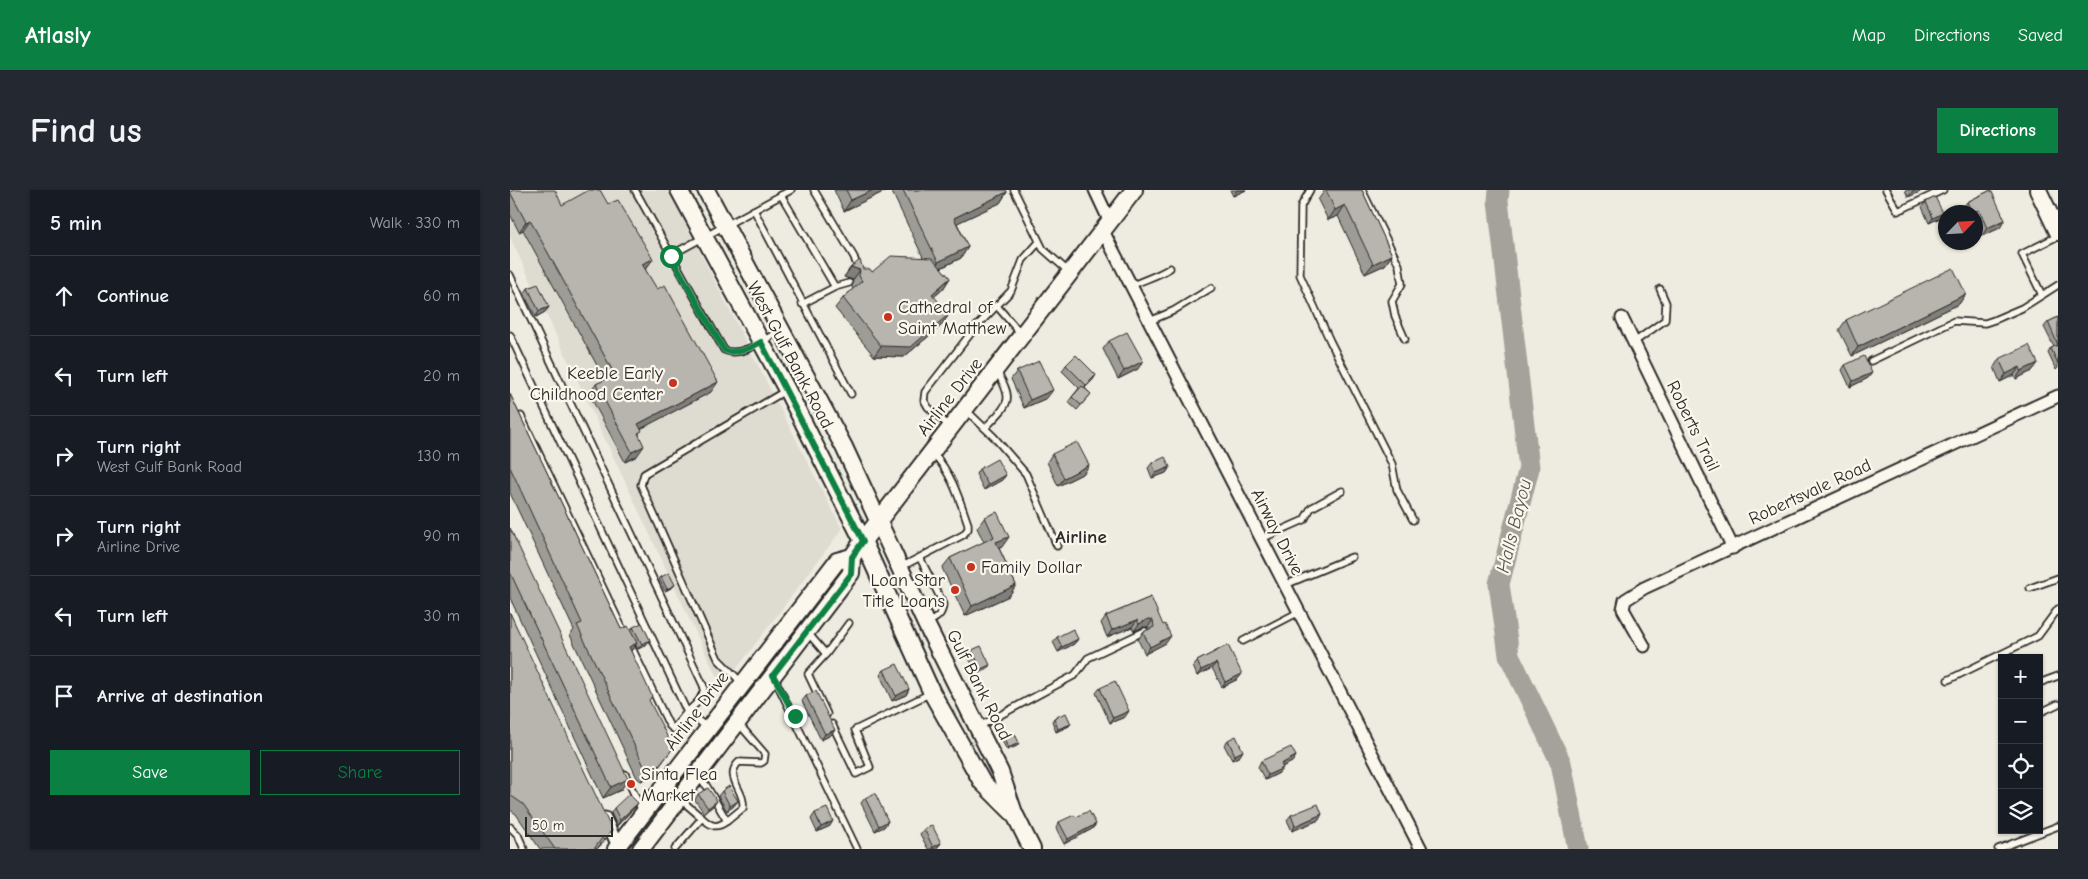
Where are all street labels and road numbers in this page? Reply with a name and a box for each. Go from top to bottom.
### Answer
street label: West Gulf Bank Road [742,278,838,432]
street label: Airline Drive [913,354,987,440]
street label: Roberts Trail [1662,377,1724,475]
street label: Robertsvale Road [1745,454,1875,530]
street label: Airway Drive [1246,485,1308,579]
street label: Gulf Bank Road [942,626,1016,744]
street label: Airline Drive [660,667,734,755]

